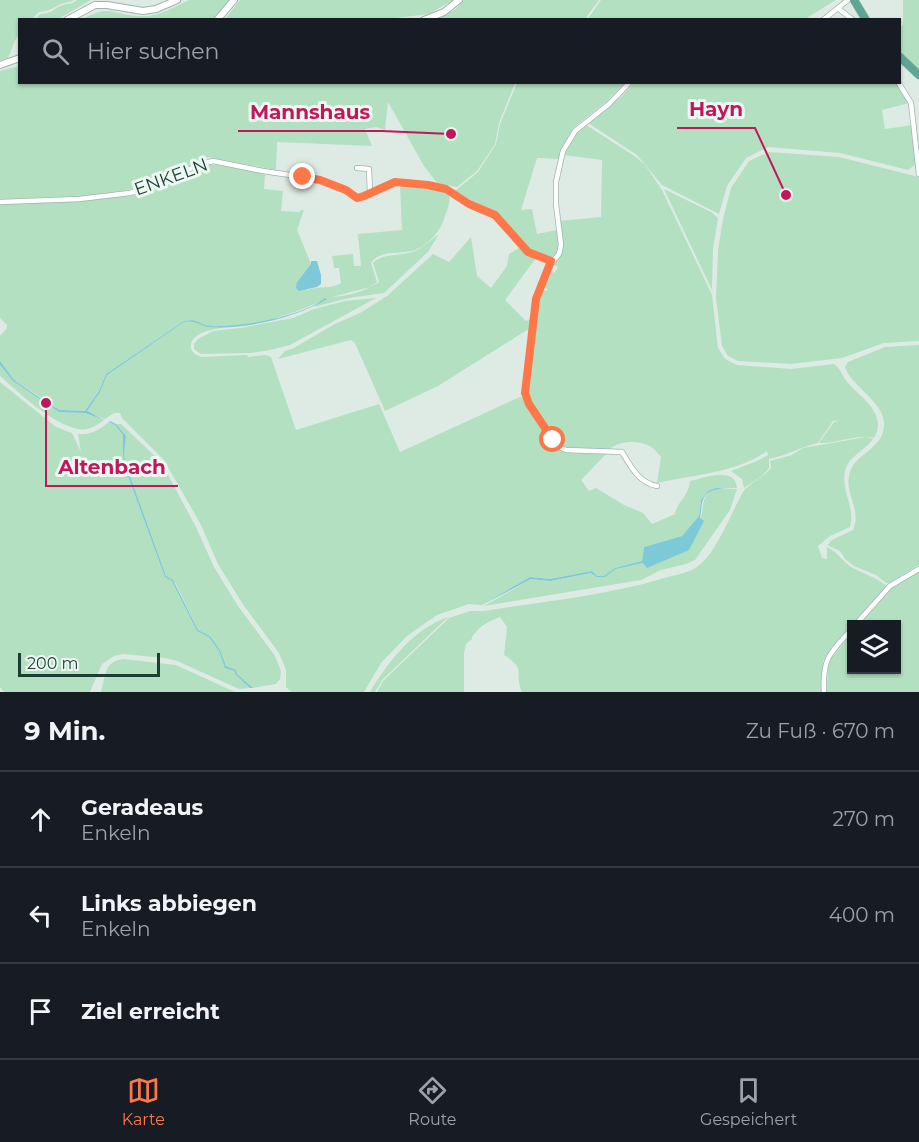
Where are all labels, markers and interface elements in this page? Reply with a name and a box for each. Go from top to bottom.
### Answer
search box [18,18,901,84]
icon: search [39,35,72,68]
text: Hier suchen [87,38,219,65]
callout: Hayn [677,90,755,128]
callout: Mannshaus [238,93,382,131]
text: Hayn [689,97,743,121]
text: Mannshaus [250,100,370,124]
street label: ENKELN [131,154,211,200]
route end [289,163,315,189]
route start [539,426,565,452]
callout: Altenbach [46,448,178,486]
text: Altenbach [57,455,166,479]
map controls [847,620,901,674]
button: layers [847,620,901,674]
scale bar [18,650,160,678]
text: 200 m [27,654,78,673]
text: 9 Min. [24,715,105,747]
text: Zu Fuß · 670 m [746,719,895,743]
text: Geradeaus [81,794,203,821]
icon: ahead [24,803,57,836]
text: 270 m [833,807,895,831]
text: Enkeln [81,821,150,845]
text: Links abbiegen [81,890,257,917]
icon: left [24,899,57,932]
text: 400 m [829,903,895,927]
text: Enkeln [81,917,150,941]
icon: arrive [24,995,57,1028]
text: Ziel erreicht [81,998,220,1025]
tab: Karte [122,1074,165,1129]
tab: Route [408,1074,457,1129]
tab: Gespeichert [700,1074,797,1129]

